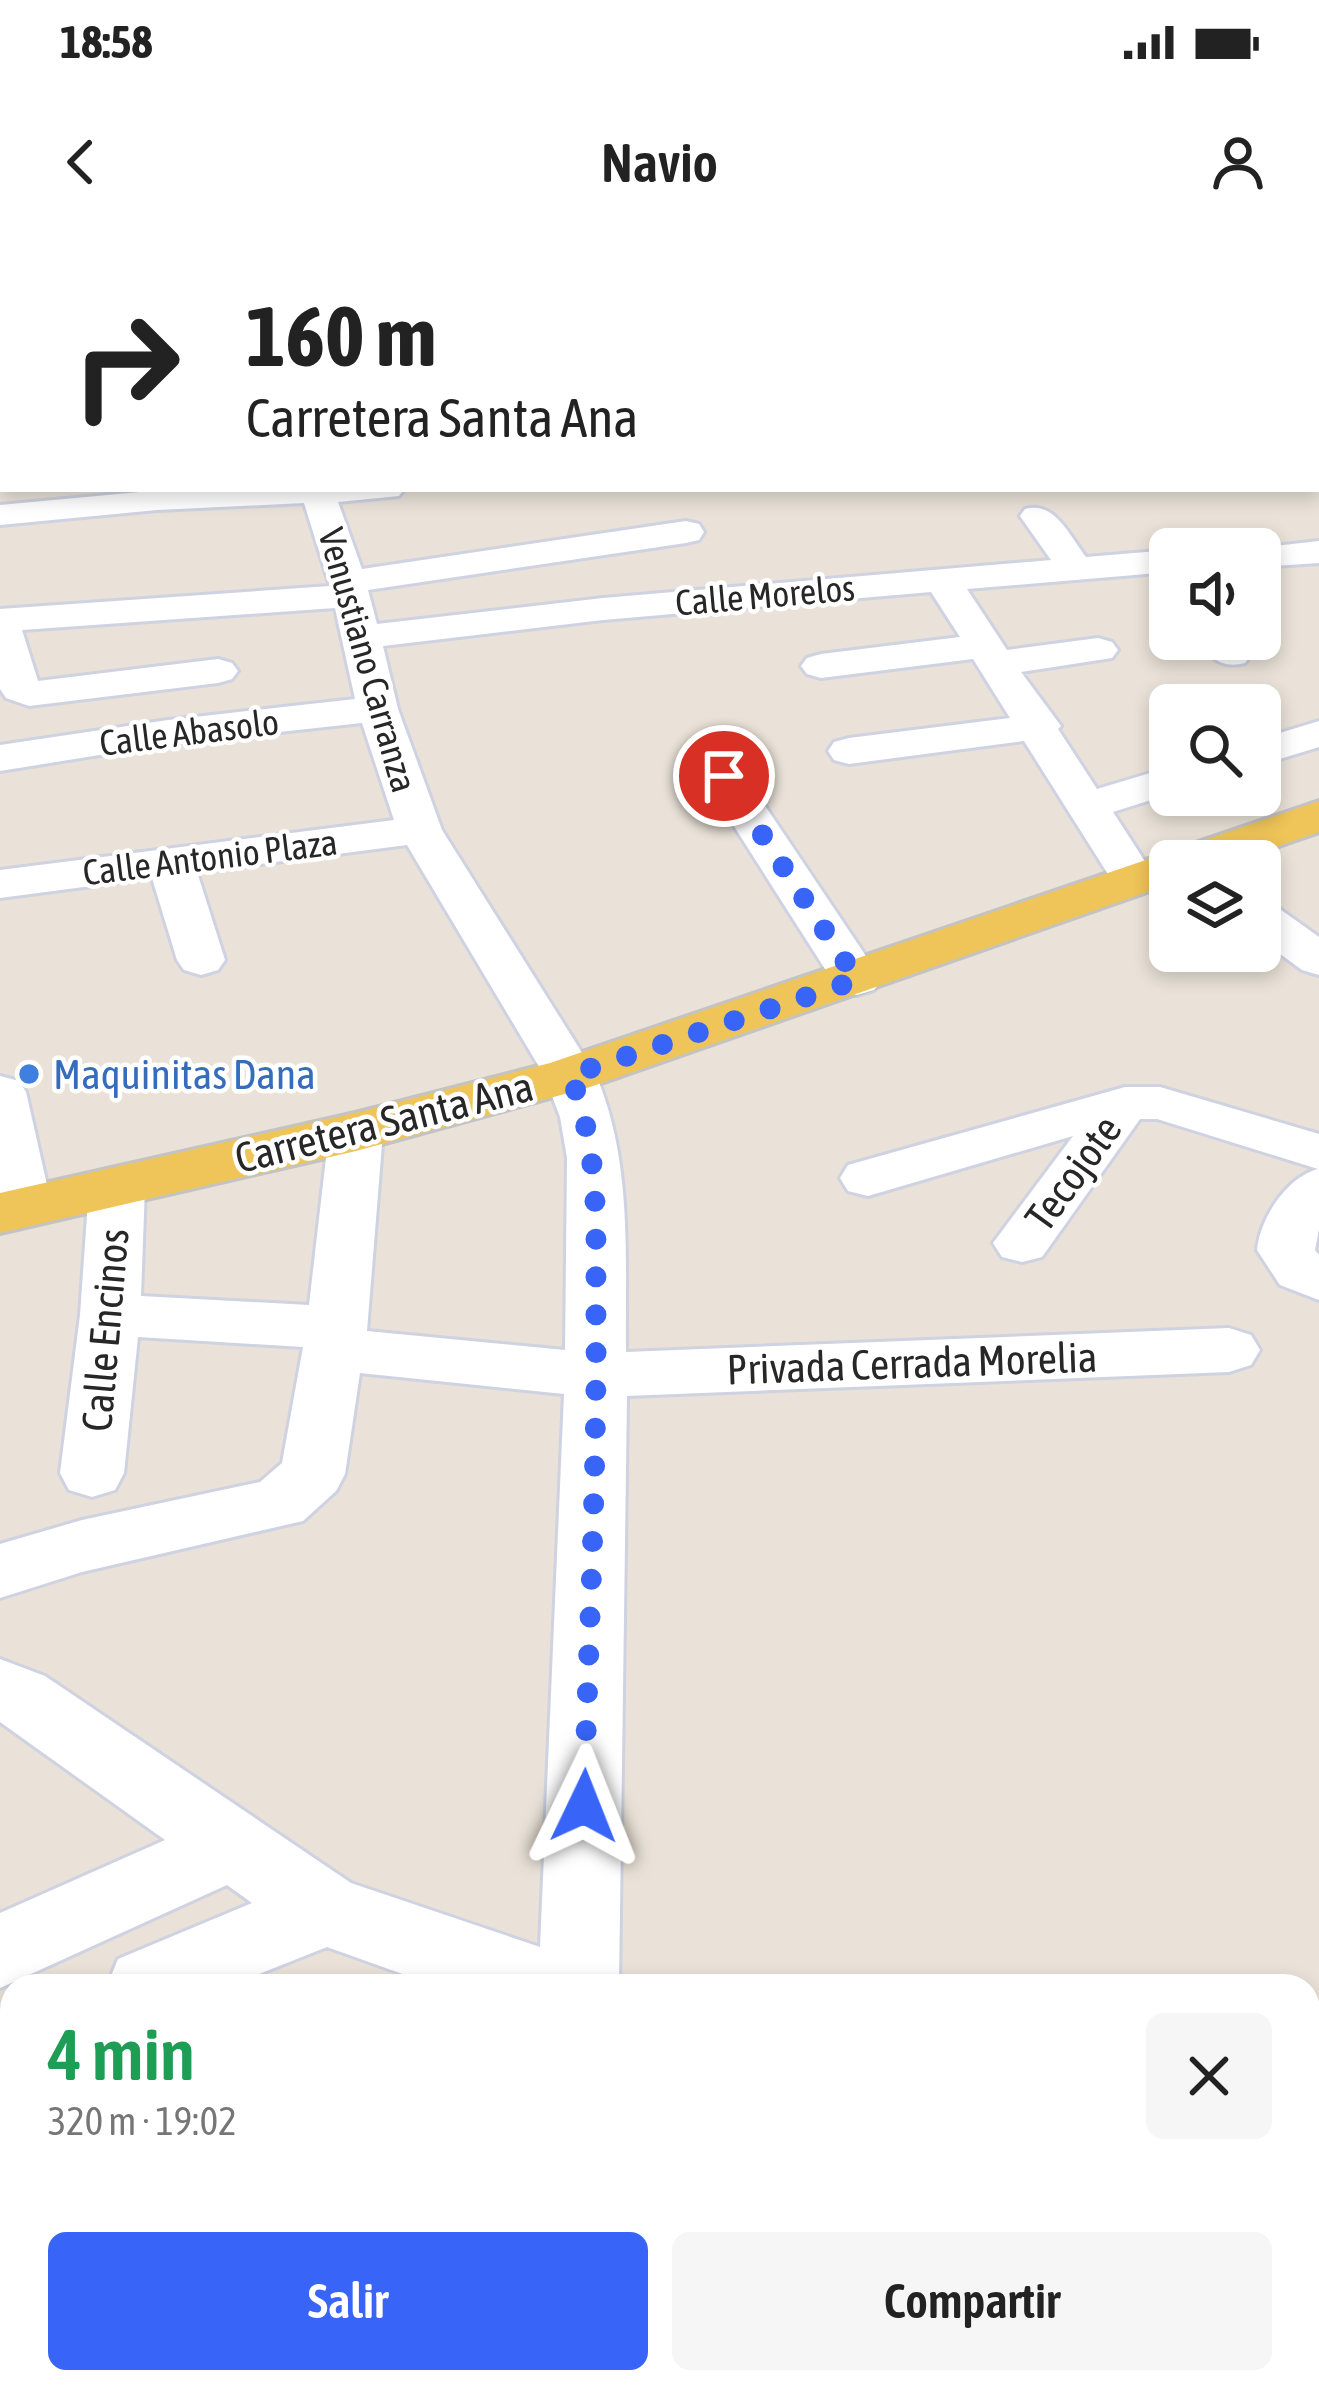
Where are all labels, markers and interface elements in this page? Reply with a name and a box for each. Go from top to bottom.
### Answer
text: 18:58 [60,16,153,68]
icon: back [48,129,114,195]
icon: person [1205,129,1271,195]
text: Navio [601,132,718,193]
icon: right [48,288,204,444]
text: 160 m [246,288,436,384]
text: Carretera Santa Ana [246,387,638,448]
street label: Venustiano Carranza [310,523,426,797]
map controls [1149,528,1281,972]
button: sound [1149,528,1281,660]
street label: Calle Morelos [674,566,856,624]
button: search [1149,684,1281,816]
street label: Calle Abasolo [97,700,281,764]
pin [673,725,775,827]
icon: arrive [691,743,757,809]
street label: Calle Antonio Plaza [80,821,340,893]
button: layers [1149,840,1281,972]
place label: Maquinitas Dana [53,1050,316,1098]
marker: Maquinitas Dana [16,1061,42,1087]
street label: Carretera Santa Ana [230,1062,538,1182]
street label: Tecojote [1015,1106,1131,1240]
street label: Calle Encinos [72,1227,138,1433]
street label: Privada Cerrada Morelia [726,1333,1098,1393]
position arrow [521,1743,647,1869]
text: 4 min [48,2013,195,2095]
button: close [1146,2013,1272,2139]
text: 320 m · 19:02 [48,2099,237,2143]
button: Salir [48,2232,648,2370]
button: Compartir [672,2232,1272,2370]

